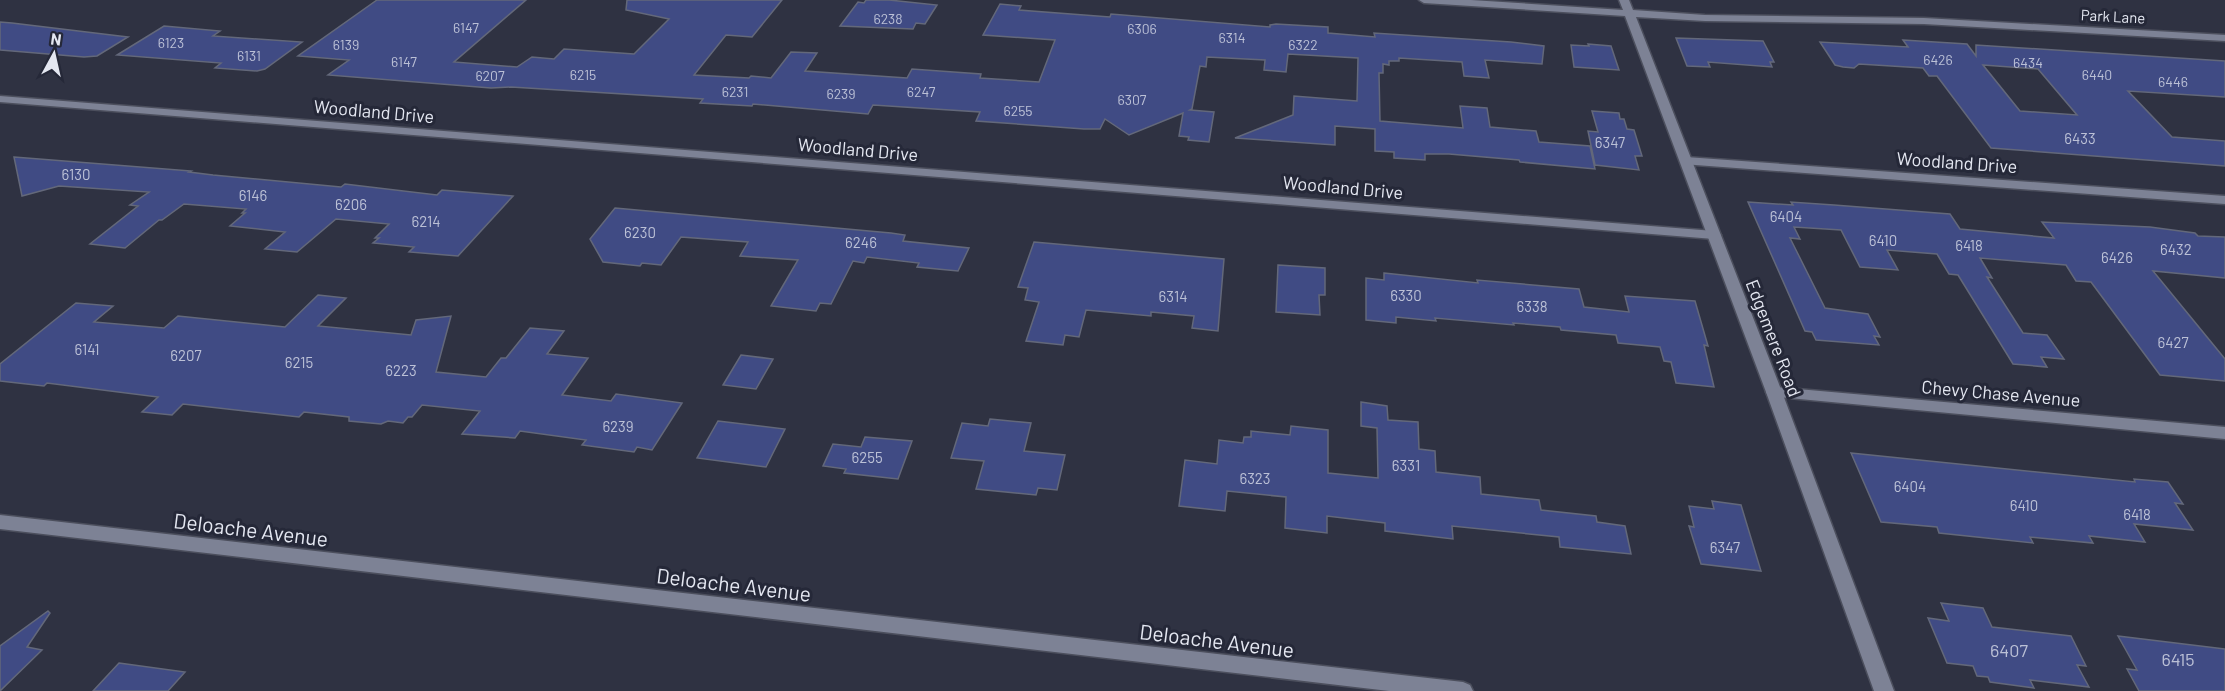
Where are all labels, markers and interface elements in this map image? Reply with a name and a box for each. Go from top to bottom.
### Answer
street label: Park Lane [2080,5,2146,27]
house number: 6238 [873,10,903,27]
house number: 6147 [453,19,479,36]
house number: 6306 [1127,20,1157,37]
north arrow [24,24,84,84]
text: N [50,29,63,49]
house number: 6314 [1219,29,1245,46]
house number: 6123 [158,34,184,51]
house number: 6139 [333,36,359,53]
house number: 6322 [1288,36,1318,53]
house number: 6131 [237,47,261,64]
house number: 6426 [1923,51,1953,68]
house number: 6147 [391,53,417,70]
house number: 6434 [2013,54,2043,71]
house number: 6215 [570,66,596,83]
house number: 6440 [2082,66,2112,83]
house number: 6207 [475,67,505,84]
house number: 6446 [2158,73,2188,90]
house number: 6231 [722,83,748,100]
house number: 6247 [907,83,936,100]
house number: 6239 [826,85,856,102]
house number: 6307 [1118,91,1147,108]
street label: Woodland Drive [313,95,435,127]
house number: 6255 [1003,102,1033,119]
house number: 6433 [2064,129,2096,147]
street label: Woodland Drive [797,133,919,165]
house number: 6347 [1595,133,1625,151]
street label: Woodland Drive [1896,147,2018,177]
house number: 6130 [62,165,90,183]
street label: Woodland Drive [1282,171,1404,203]
house number: 6146 [239,186,267,204]
house number: 6206 [335,195,367,213]
house number: 6404 [1770,207,1802,225]
house number: 6214 [411,212,441,230]
house number: 6230 [624,223,656,241]
house number: 6410 [1869,231,1897,249]
house number: 6246 [845,233,877,251]
house number: 6418 [1955,236,1983,254]
house number: 6432 [2160,240,2192,258]
house number: 6426 [2101,248,2133,266]
street label: Edgemere Road [1742,276,1806,400]
house number: 6330 [1390,286,1422,304]
house number: 6314 [1159,287,1187,305]
house number: 6338 [1517,297,1548,315]
house number: 6427 [2157,333,2189,351]
house number: 6141 [75,340,99,358]
house number: 6207 [170,346,202,364]
house number: 6215 [285,353,313,371]
house number: 6223 [385,361,417,379]
street label: Chevy Chase Avenue [1921,375,2081,411]
house number: 6239 [602,417,634,435]
house number: 6255 [851,448,883,466]
house number: 6331 [1392,456,1420,474]
house number: 6323 [1239,469,1271,487]
house number: 6404 [1894,477,1926,495]
house number: 6410 [2010,496,2038,514]
house number: 6418 [2123,505,2151,523]
street label: Deloache Avenue [172,507,330,551]
house number: 6347 [1710,538,1740,556]
street label: Deloache Avenue [655,562,813,606]
street label: Deloache Avenue [1138,618,1296,662]
house number: 6407 [1990,639,2028,661]
house number: 6415 [2161,648,2195,670]

